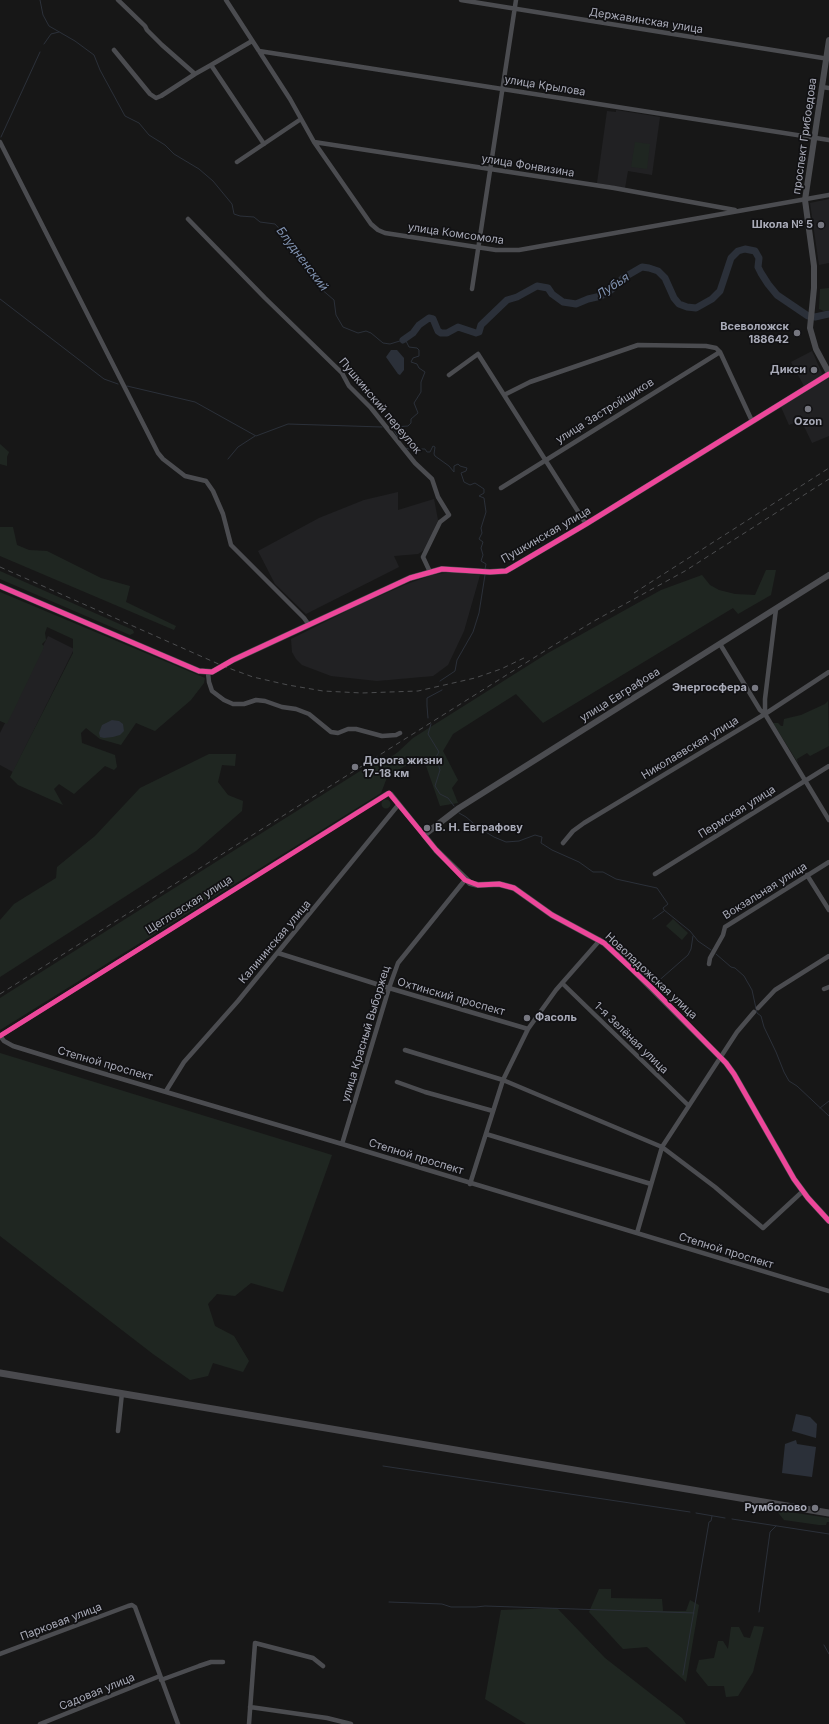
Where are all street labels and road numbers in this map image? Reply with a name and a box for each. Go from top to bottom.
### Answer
street label: Державинская улица [588,5,704,37]
street label: улица Крылова [504,73,586,99]
street label: проспект Грибоедова [790,77,820,195]
street label: улица Фонвизина [481,152,575,180]
street label: улица Комсомола [407,221,505,247]
street label: Пушкинский переулок [336,355,424,457]
street label: улица Застройщиков [554,375,656,447]
street label: Пушкинская улица [499,504,593,566]
street label: улица Евграфова [578,665,662,725]
street label: Николаевская улица [639,714,741,782]
street label: Пермская улица [696,783,778,841]
street label: Вокзальная улица [720,860,810,922]
street label: Щегловская улица [143,873,235,937]
street label: Калининская улица [236,898,314,986]
street label: Новоладожская улица [602,930,700,1022]
street label: улица Красный Выборжец [339,964,393,1104]
street label: Охтинский проспект [396,975,506,1019]
street label: 1-я Зелёная улица [591,999,671,1077]
street label: Степной проспект [56,1044,154,1084]
street label: Степной проспект [367,1136,465,1178]
street label: Степной проспект [677,1230,775,1272]
street label: Парковая улица [18,1600,104,1644]
street label: Садовая улица [57,1671,137,1713]

